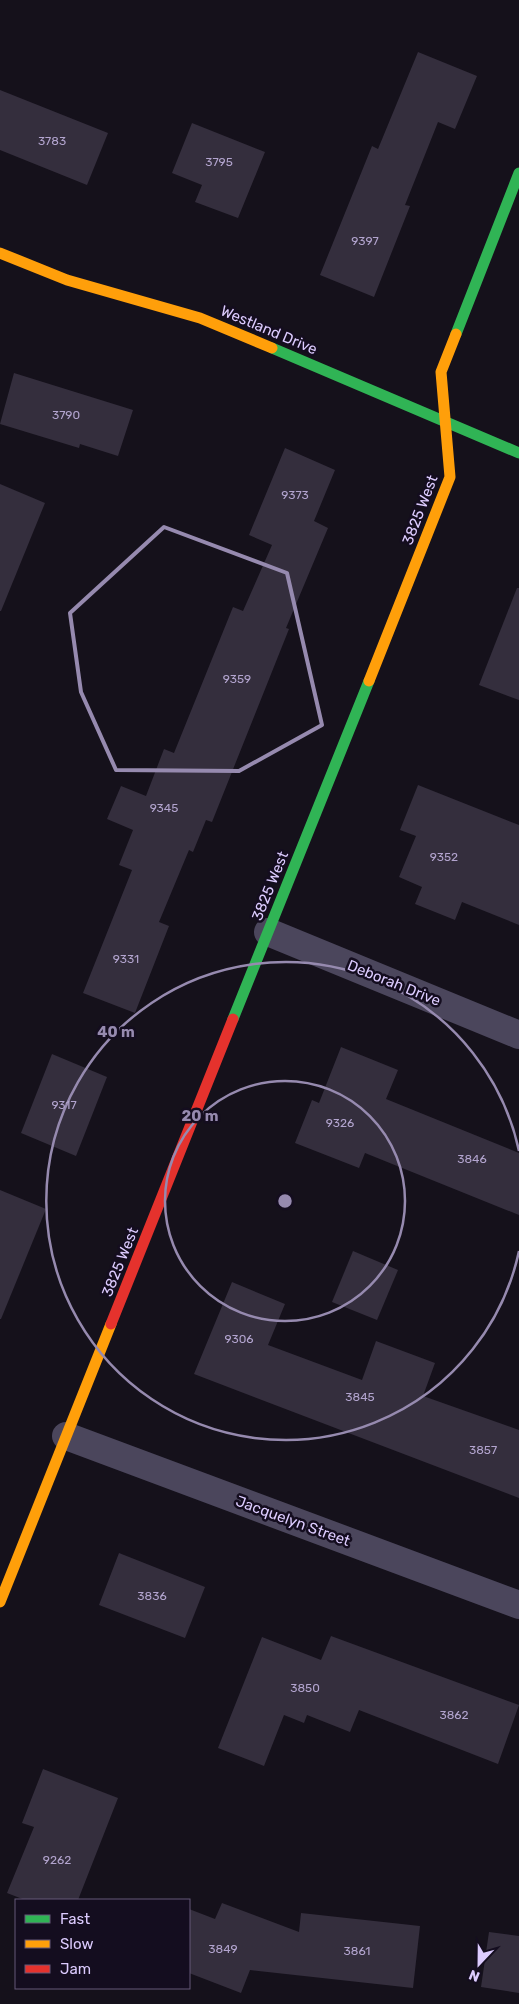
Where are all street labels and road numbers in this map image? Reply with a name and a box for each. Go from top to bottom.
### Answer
street label: Westland Drive [218,302,320,358]
street label: 3825 West [398,472,442,547]
street label: 3825 West [248,849,292,923]
street label: Deborah Drive [345,956,443,1010]
street label: 3825 West [98,1225,142,1299]
street label: Jacquelyn Street [233,1492,353,1550]

